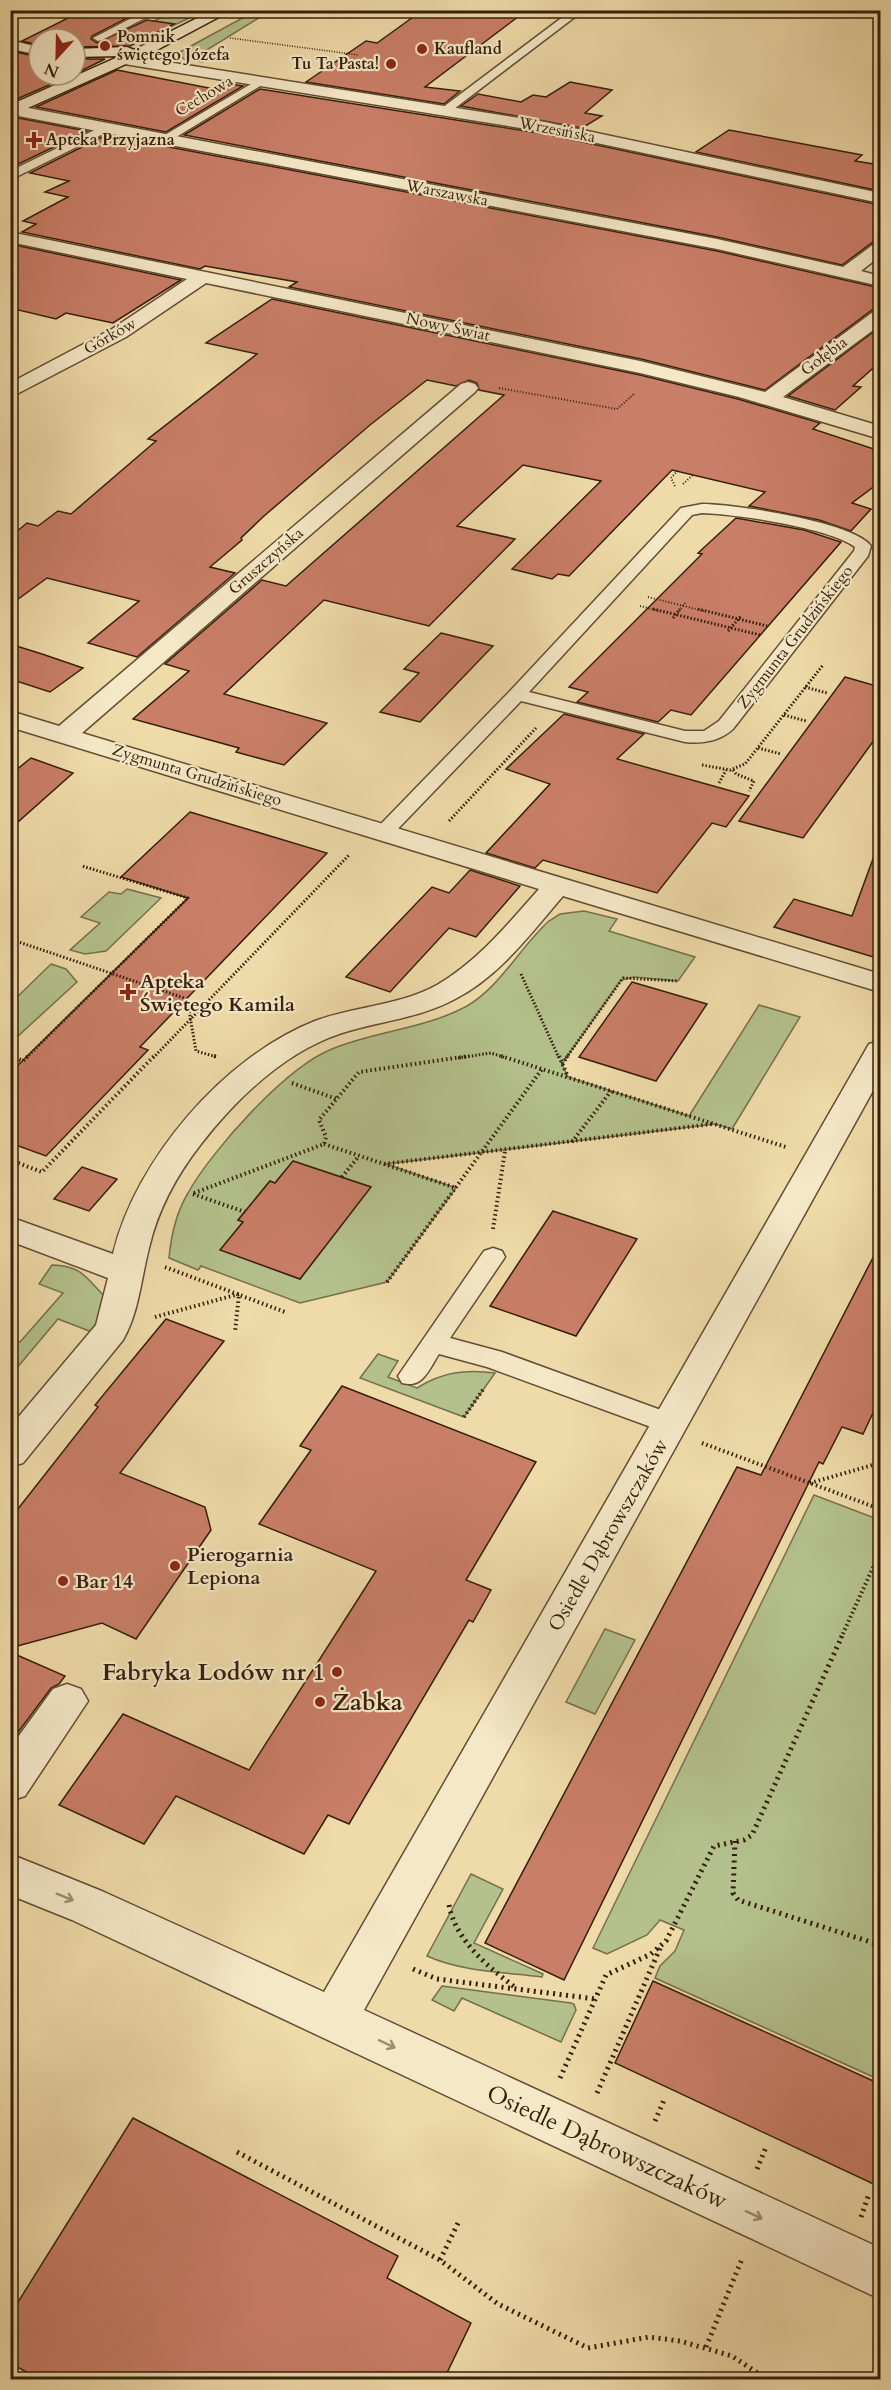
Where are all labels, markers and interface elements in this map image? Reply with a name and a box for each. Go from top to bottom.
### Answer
place label: Pomnik świętego Józefa [117,26,230,66]
north arrow [27,27,87,87]
place label: Kaufland [434,38,502,60]
marker: Pomnik świętego Józefa [98,39,112,53]
marker: Kaufland [415,42,429,56]
place label: Tu Ta Pasta! [291,53,379,75]
text: N [41,57,62,83]
marker: Tu Ta Pasta! [384,57,398,71]
street label: Cechowa [171,70,237,122]
street label: Wrzesińska [516,112,597,148]
place label: Apteka Przyjazna [46,129,175,151]
marker: Apteka Przyjazna [27,133,41,147]
street label: Warszawska [403,174,490,212]
street label: Nowy Świat [404,307,492,347]
street label: Górków [80,312,140,360]
street label: Gołębia [796,331,852,381]
street label: Gruszczyńska [224,522,308,600]
street label: Zygmunta Grudzińskiego [732,560,858,713]
street label: Zygmunta Grudzińskiego [109,739,285,811]
place label: Apteka Świętego Kamila [140,968,295,1018]
marker: Apteka Świętego Kamila [121,985,135,999]
street label: Osiedle Dąbrowszczaków [542,1434,674,1636]
place label: Pierogarnia Lepiona [187,1541,294,1591]
marker: Pierogarnia Lepiona [168,1559,182,1573]
place label: Bar 14 [75,1568,133,1595]
marker: Bar 14 [56,1574,70,1588]
place label: Fabryka Lodów nr 1 [102,1656,325,1689]
marker: Fabryka Lodów nr 1 [330,1665,344,1679]
place label: Żabka [332,1686,403,1719]
marker: Żabka [313,1695,327,1709]
one-way arrow [55,1892,73,1903]
one-way arrow [378,2038,396,2050]
street label: Osiedle Dąbrowszczaków [481,2077,733,2217]
one-way arrow [744,2210,762,2222]

